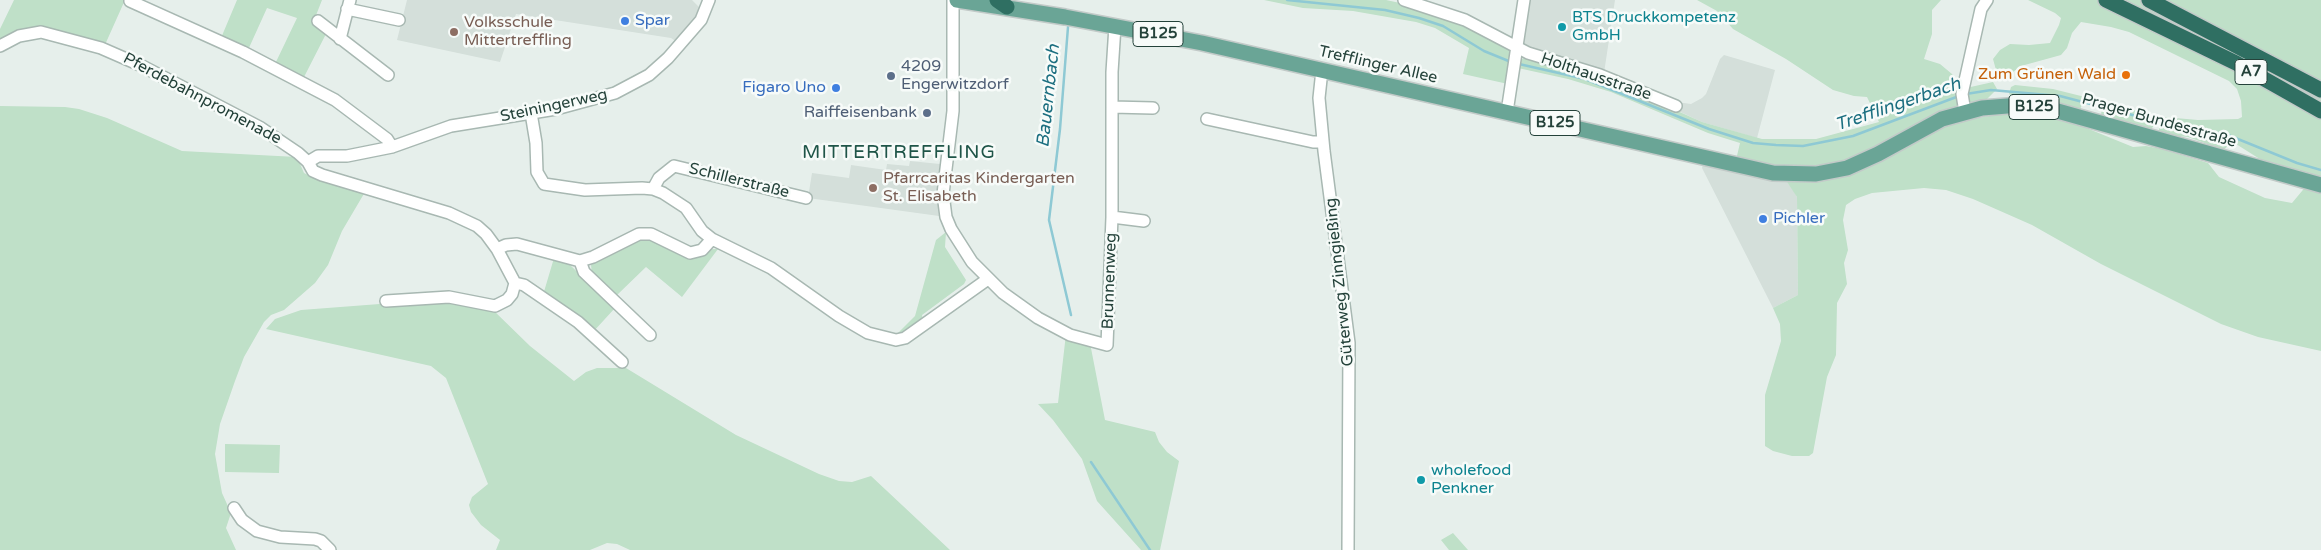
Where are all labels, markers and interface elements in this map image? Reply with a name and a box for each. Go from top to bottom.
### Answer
place label: BTS Druckkompetenz GmbH [1572,8,1736,46]
place label: Spar [635,11,670,31]
place label: Volksschule Mittertreffling [464,13,572,51]
marker: Spar [619,15,631,27]
marker: BTS Druckkompetenz GmbH [1556,21,1568,33]
road number: B125 [1133,22,1183,46]
marker: Volksschule Mittertreffling [448,26,460,38]
street label: Trefflinger Allee [1317,42,1439,88]
water label: Bauernbach [1033,43,1065,149]
street label: Pferdebahnpromenade [120,49,284,149]
street label: Holthausstraße [1538,49,1654,105]
place label: 4209 Engerwitzdorf [901,57,1009,95]
road number: A7 [2235,60,2267,84]
place label: Zum Grünen Wald [1978,65,2116,85]
marker: Zum Grünen Wald [2120,69,2132,81]
marker: 4209 Engerwitzdorf [885,70,897,82]
water label: Trefflingerbach [1832,73,1964,137]
place label: Figaro Uno [742,78,826,98]
marker: Figaro Uno [830,82,842,94]
street label: Steiningerweg [499,85,609,127]
street label: Prager Bundesstraße [2079,90,2239,152]
road number: B125 [2009,94,2059,120]
place label: Raiffeisenbank [804,103,917,123]
marker: Raiffeisenbank [921,107,933,119]
road number: B125 [1530,110,1580,136]
district label: MITTERTREFFLING [800,142,998,164]
street label: Schillerstraße [687,159,791,203]
place label: Pfarrcaritas Kindergarten St. Elisabeth [883,169,1075,207]
marker: Pfarrcaritas Kindergarten St. Elisabeth [867,182,879,194]
street label: Güterweg Zinngießing [1322,197,1358,367]
place label: Pichler [1773,209,1825,229]
marker: Pichler [1757,213,1769,225]
street label: Brunnenweg [1099,232,1121,330]
place label: wholefood Penkner [1431,461,1511,499]
marker: wholefood Penkner [1415,474,1427,486]

